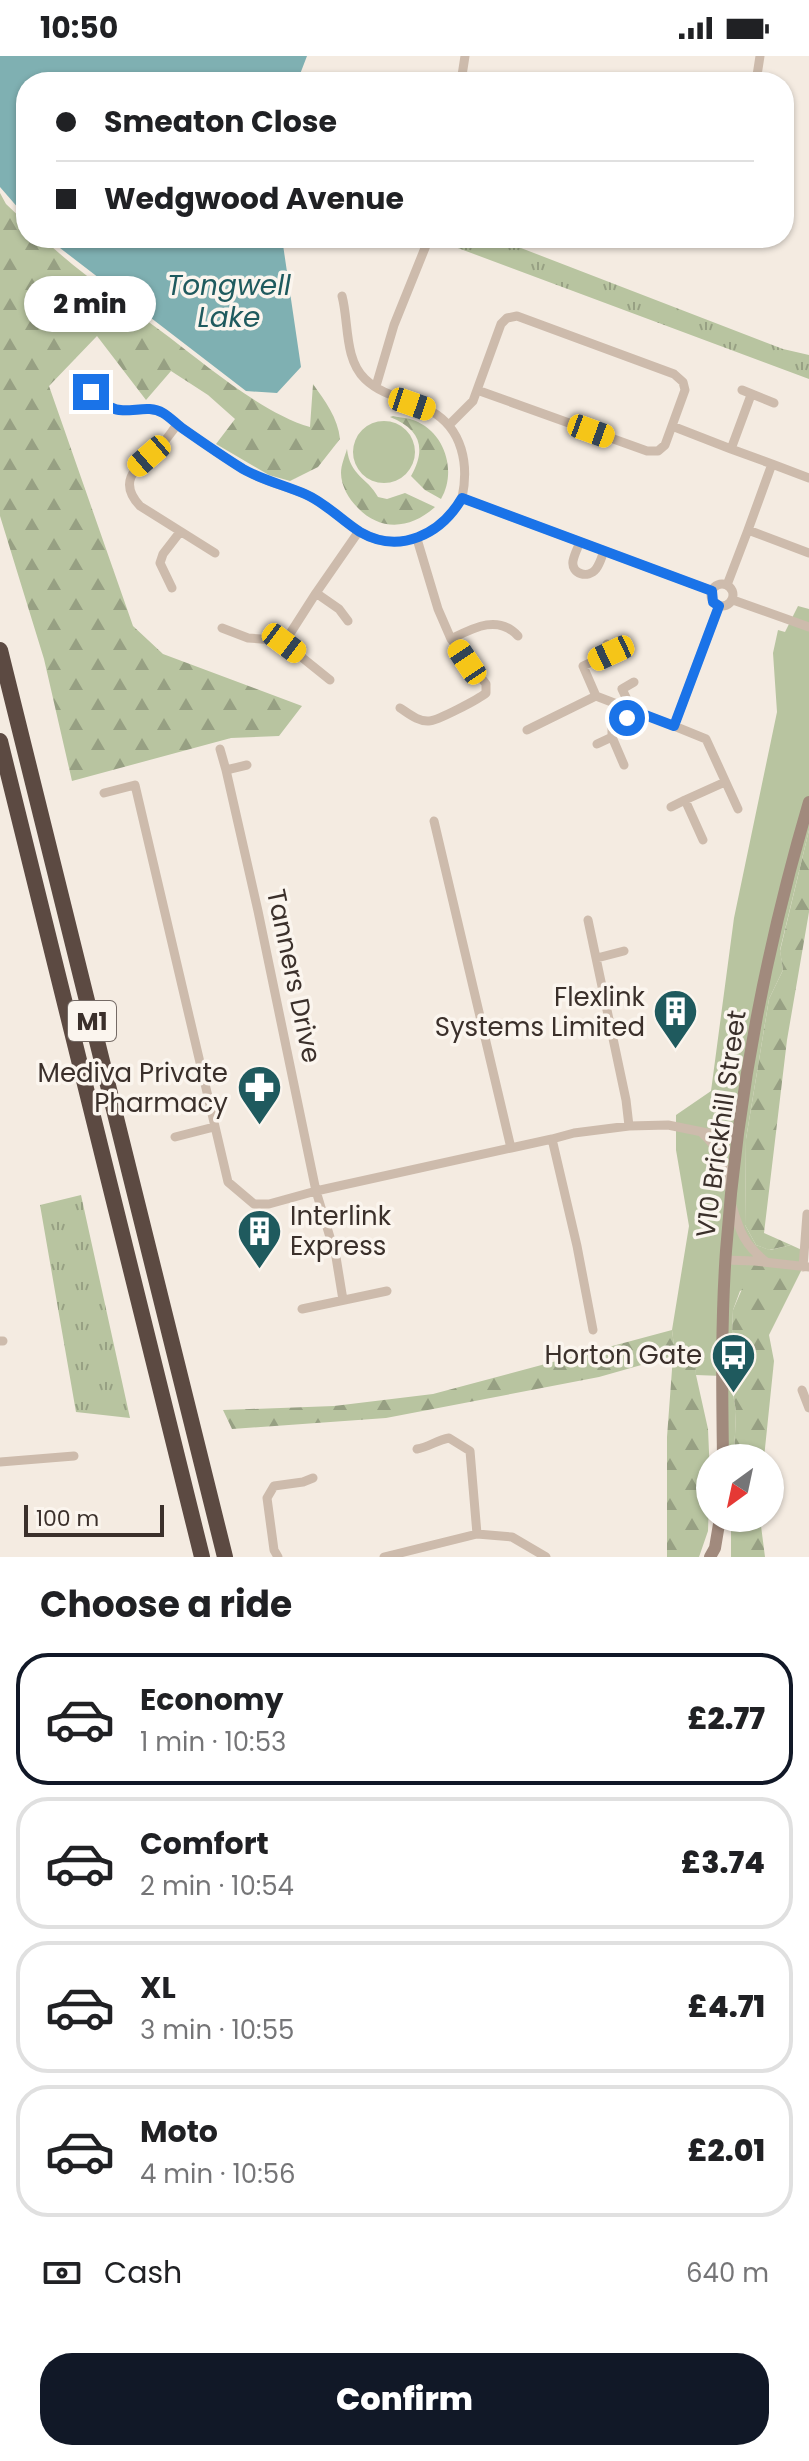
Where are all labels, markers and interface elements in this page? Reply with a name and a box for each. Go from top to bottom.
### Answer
text: 10:50 [40,6,118,49]
text: Smeaton Close [104,100,337,143]
text: Wedgwood Avenue [104,177,404,220]
water label: Tongwell Lake [167,266,291,337]
callout: 2 min [25,276,157,332]
text: 2 min [53,286,127,322]
route end [73,374,109,410]
car [385,385,439,423]
car [564,412,618,450]
car [123,431,175,481]
car [258,619,310,667]
car [584,632,638,674]
car [444,635,490,689]
route start [609,700,645,736]
street label: Tanners Drive [258,886,330,1066]
place label: Flexlink Systems Limited [435,979,646,1045]
building icon: Flexlink Systems Limited [652,988,700,1051]
road number: M1 [68,1001,116,1041]
street label: V10 Brickhill Street [687,1008,755,1240]
place label: Mediva Private Pharmacy [38,1055,228,1121]
pharmacy icon: Mediva Private Pharmacy [235,1064,283,1127]
place label: Interlink Express [290,1198,392,1264]
building icon: Interlink Express [235,1207,283,1270]
bus stop icon: Horton Gate [709,1331,757,1394]
place label: Horton Gate [545,1337,702,1373]
north arrow [696,1444,784,1532]
map controls [696,1444,784,1532]
scale bar [24,1501,164,1537]
text: 100 m [36,1503,99,1534]
text: Choose a ride [40,1579,292,1630]
text: Economy [140,1678,284,1721]
icon: car [44,1683,116,1755]
text: £2.77 [687,1697,765,1740]
text: 1 min · 10:53 [140,1724,286,1760]
text: Comfort [140,1822,269,1865]
icon: car [44,1827,116,1899]
text: £3.74 [681,1841,765,1884]
text: 2 min · 10:54 [140,1868,294,1904]
text: XL [140,1966,176,2009]
icon: car [44,1971,116,2043]
text: £4.71 [688,1985,765,2028]
text: 3 min · 10:55 [140,2012,294,2048]
text: Moto [140,2110,218,2153]
icon: car [44,2115,116,2187]
text: £2.01 [687,2129,765,2172]
text: 4 min · 10:56 [140,2156,296,2192]
icon: cash [40,2251,84,2295]
text: Cash [104,2251,182,2294]
text: 640 m [686,2255,769,2291]
button: Confirm [40,2353,769,2445]

